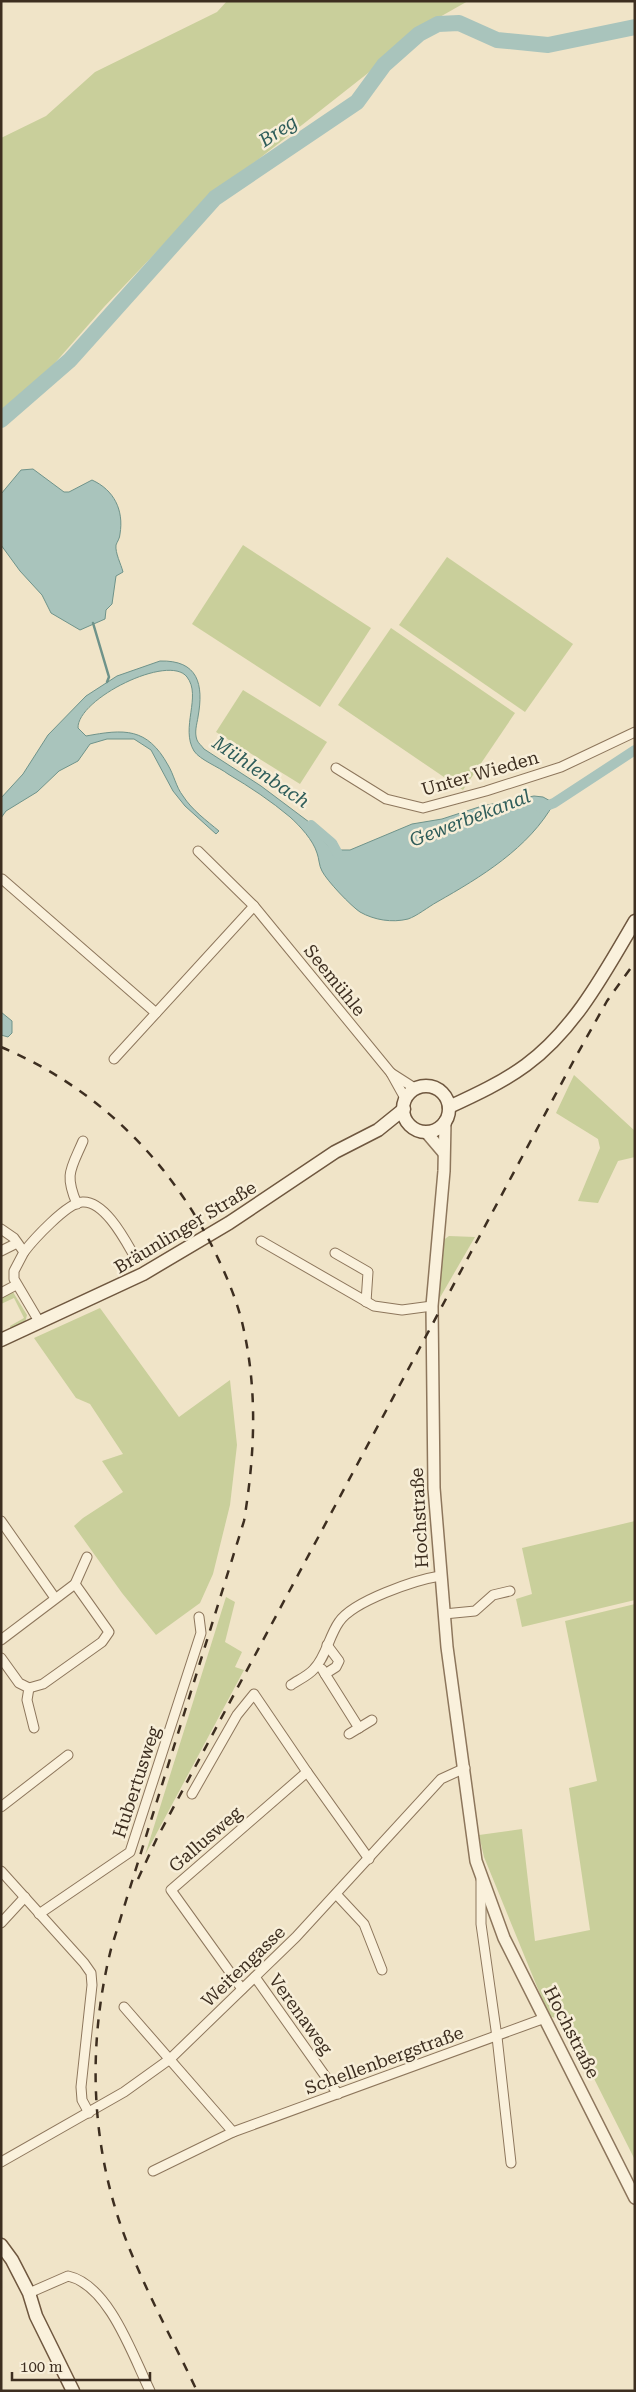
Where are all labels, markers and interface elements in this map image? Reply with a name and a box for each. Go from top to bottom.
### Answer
water label: Breg [254,110,301,153]
water label: Mühlenbach [207,731,314,813]
street label: Unter Wieden [419,746,541,800]
water label: Gewerbekanal [406,784,534,852]
street label: Seemühle [300,940,370,1020]
street label: Bräunlinger Straße [110,1176,260,1278]
street label: Hochstraße [406,1467,432,1569]
street label: Hubertusweg [108,1723,164,1841]
street label: Gallusweg [164,1801,246,1876]
street label: Weitengasse [197,1921,289,2011]
street label: Verenaweg [265,1970,338,2059]
street label: Hochstraße [540,1982,604,2082]
street label: Schellenbergstraße [302,2021,466,2098]
scale bar [12,2350,150,2382]
text: 100 m [20,2358,63,2376]

